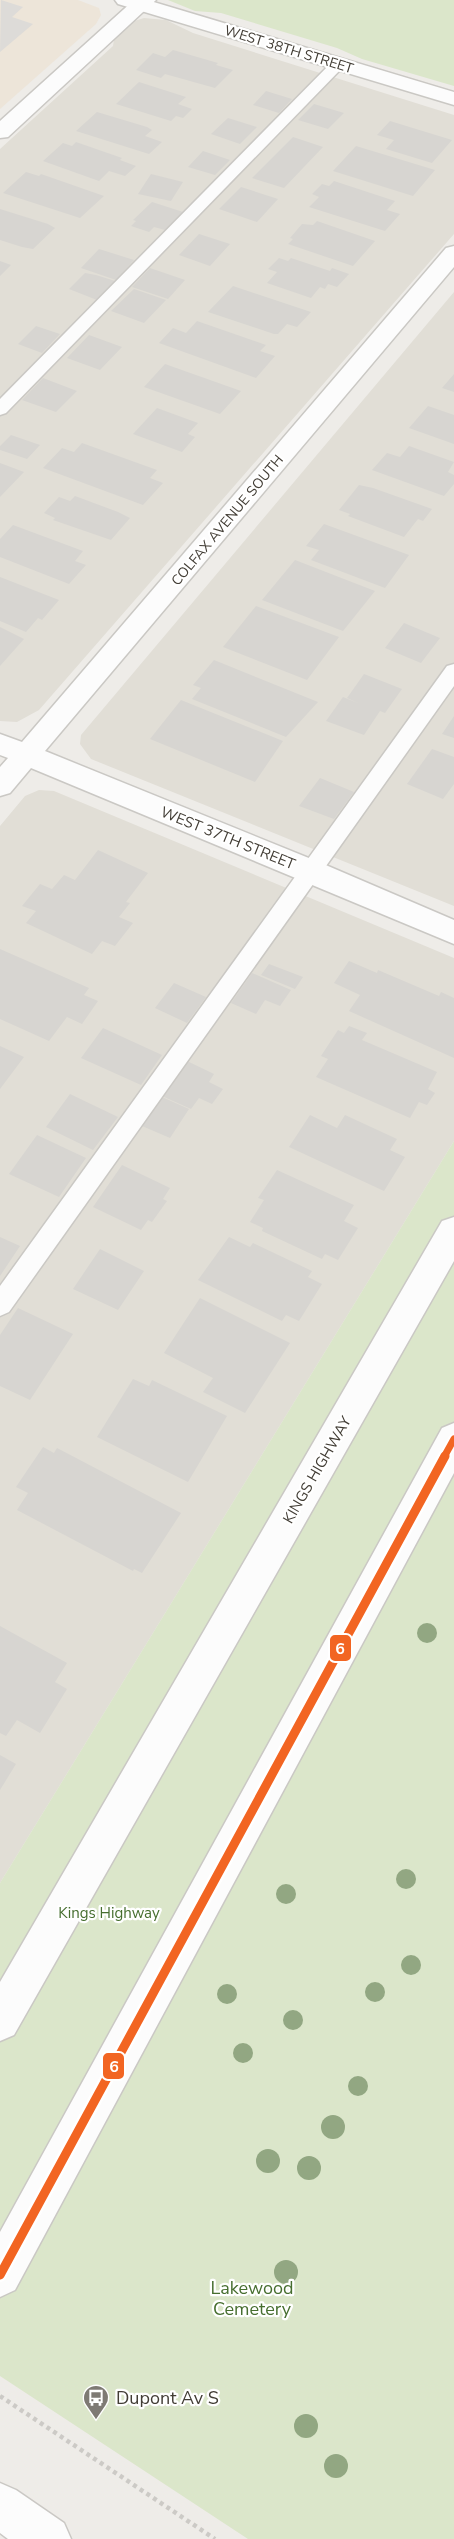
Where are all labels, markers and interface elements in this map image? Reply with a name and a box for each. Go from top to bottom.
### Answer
street label: WEST 38TH STREET [222,21,356,78]
street label: COLFAX AVENUE SOUTH [167,451,288,590]
street label: WEST 37TH STREET [158,802,298,874]
street label: KINGS HIGHWAY [278,1412,356,1527]
line badge: 6 [329,1634,352,1662]
text: 6 [335,1638,345,1660]
park label: Kings Highway [58,1903,160,1923]
line badge: 6 [102,2052,125,2080]
text: 6 [109,2056,119,2078]
park label: Lakewood Cemetery [210,2276,294,2321]
bus stop icon: Dupont Av S [81,2383,111,2421]
place label: Dupont Av S [116,2386,219,2410]

